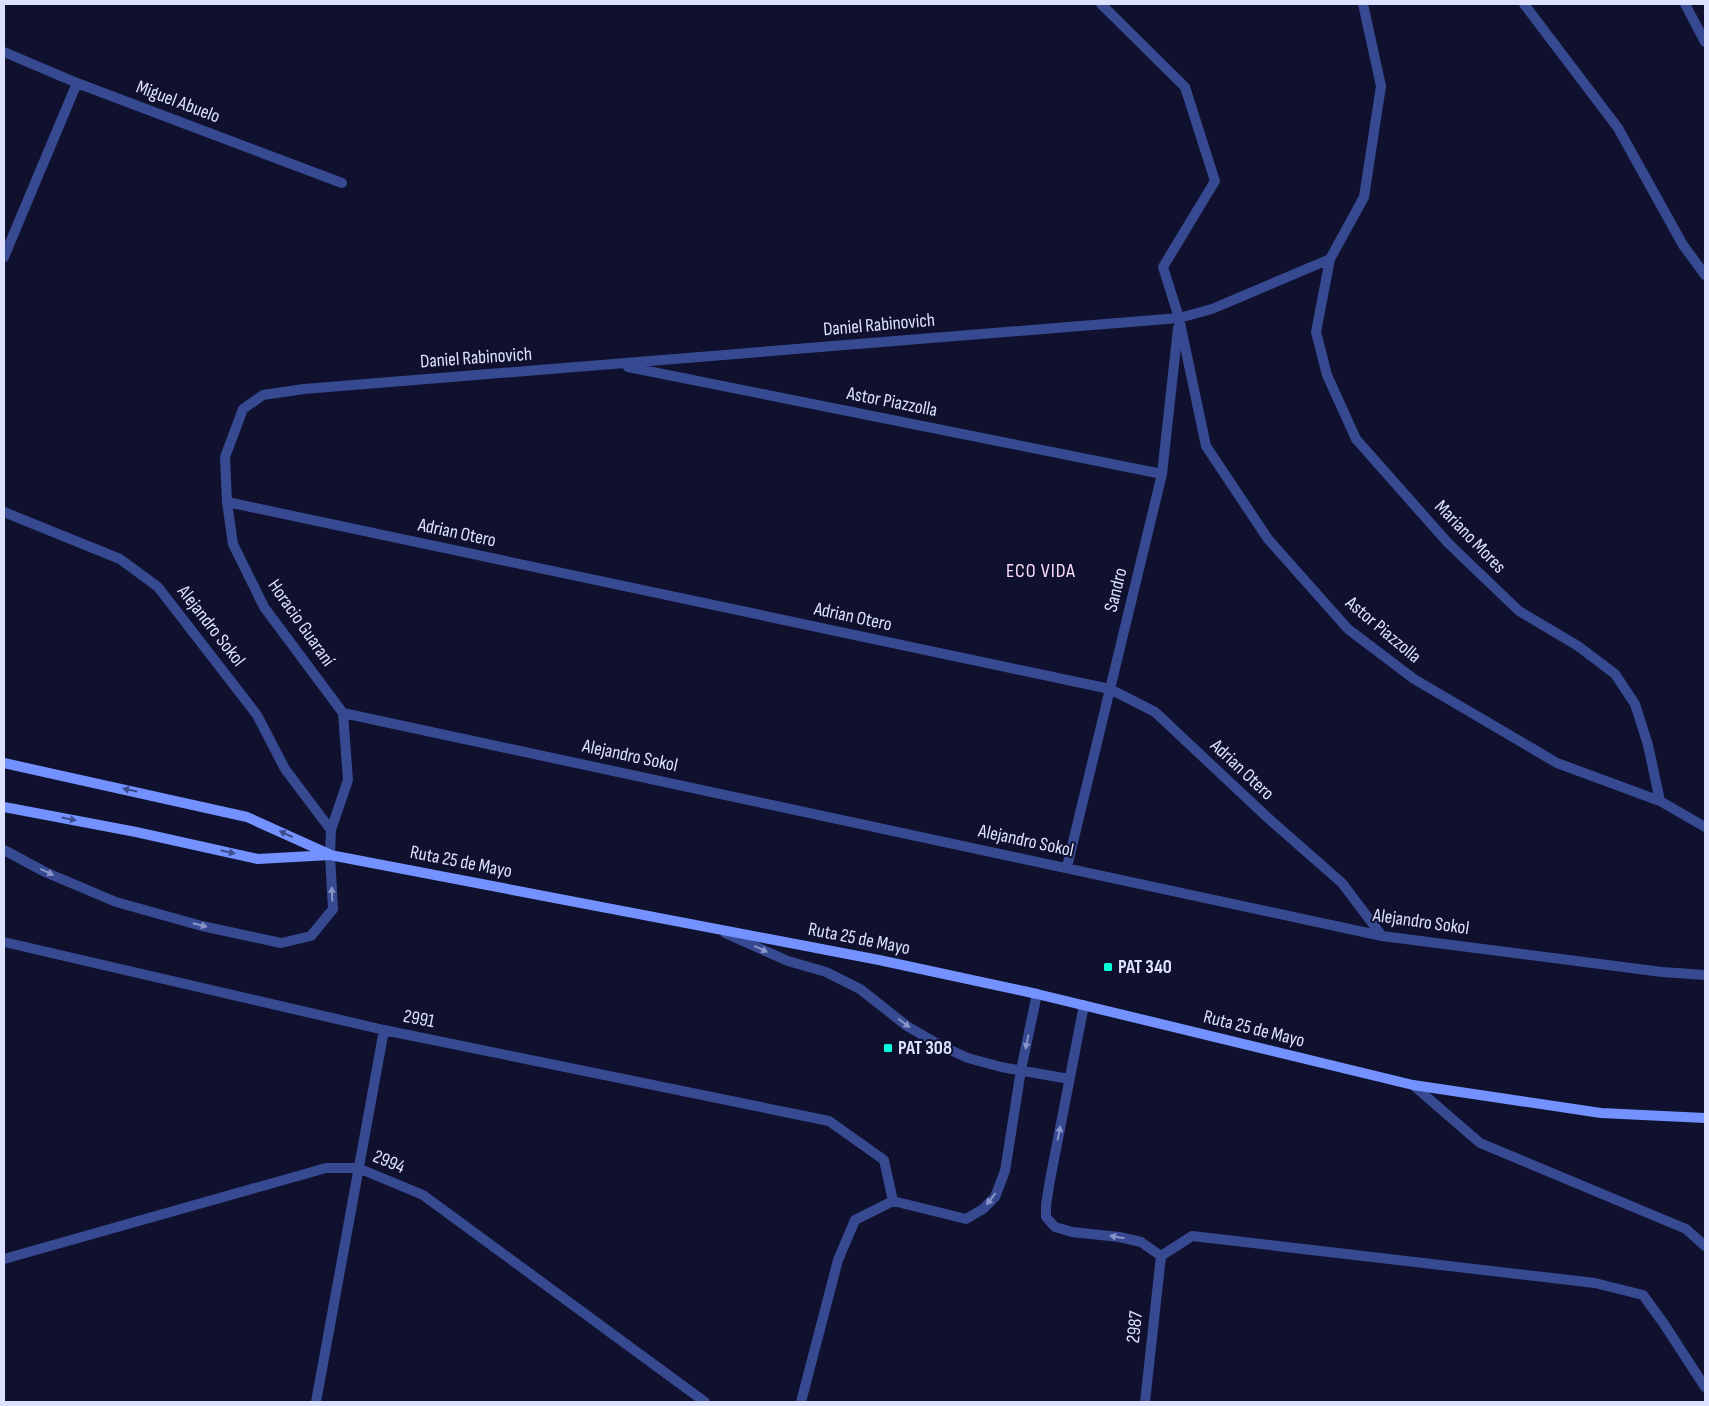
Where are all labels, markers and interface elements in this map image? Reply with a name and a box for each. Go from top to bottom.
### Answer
street label: Miguel Abuelo [133,76,223,128]
street label: Daniel Rabinovich [822,309,936,341]
street label: Daniel Rabinovich [419,343,533,373]
street label: Astor Piazzolla [844,382,939,422]
street label: Mariano Mores [1430,496,1511,578]
street label: Adrian Otero [415,513,498,552]
district label: ECO VIDA [1006,559,1076,583]
street label: Sandro [1099,566,1133,614]
street label: Horacio Guaraní [263,575,340,671]
street label: Alejandro Sokol [172,580,250,671]
street label: Astor Piazzolla [1340,591,1425,668]
street label: Adrian Otero [811,597,894,636]
street label: Alejandro Sokol [579,734,680,777]
street label: Adrian Otero [1205,734,1279,805]
one-way arrow [123,786,138,794]
one-way arrow [61,816,77,824]
street label: Alejandro Sokol [975,819,1076,862]
one-way arrow [279,830,293,838]
street label: Ruta 25 de Mayo [408,841,514,883]
one-way arrow [220,848,235,856]
one-way arrow [40,868,54,876]
one-way arrow [328,886,336,902]
street label: Alejandro Sokol [1370,904,1471,940]
street label: Ruta 25 de Mayo [806,918,912,960]
one-way arrow [193,921,208,929]
one-way arrow [754,946,768,954]
place label: PAT 340 [1118,956,1172,979]
marker: PAT 340 [1102,961,1114,973]
street label: 2991 [401,1005,437,1033]
street label: Ruta 25 de Mayo [1201,1005,1307,1053]
one-way arrow [897,1018,910,1029]
one-way arrow [1023,1034,1031,1049]
place label: PAT 308 [898,1037,952,1060]
marker: PAT 308 [882,1042,894,1054]
one-way arrow [1055,1125,1063,1140]
street label: 2994 [369,1145,409,1179]
one-way arrow [986,1192,997,1205]
one-way arrow [1109,1233,1125,1241]
street label: 2987 [1122,1309,1148,1344]

